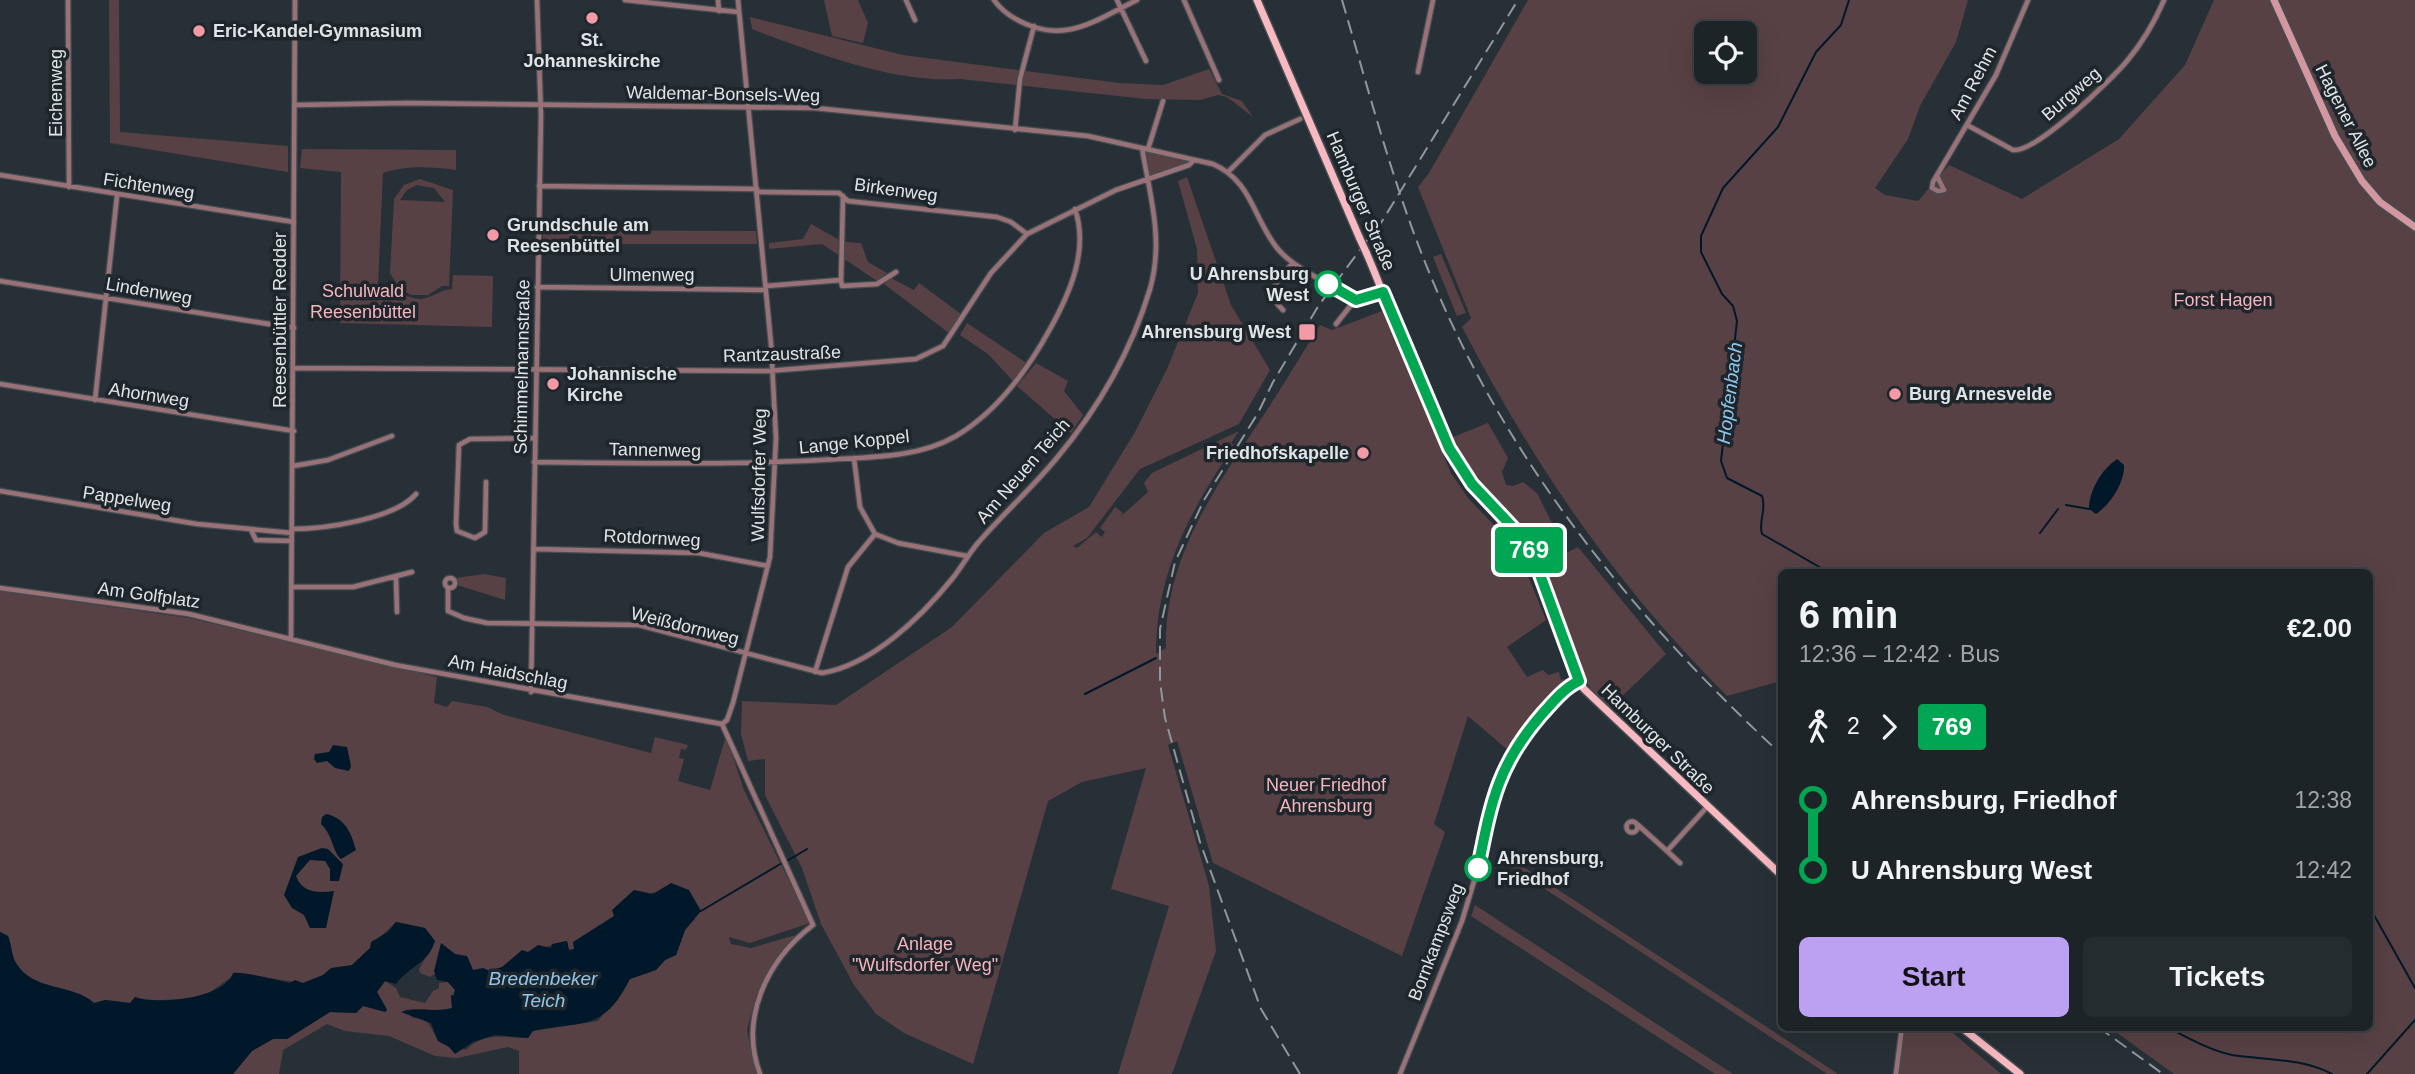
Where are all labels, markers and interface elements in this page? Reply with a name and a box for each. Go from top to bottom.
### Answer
marker: St. Johanneskirche [584,10,600,26]
place label: Eric-Kandel-Gymnasium [213,21,422,41]
map controls [1694,21,1757,84]
button: locate [1694,21,1757,84]
marker: Eric-Kandel-Gymnasium [191,23,207,39]
place label: St. Johanneskirche [523,30,661,71]
street label: Am Rehm [1945,43,2001,123]
street label: Eichenweg [46,49,66,137]
street label: Hagener Allee [2311,61,2381,171]
street label: Burgweg [2038,63,2104,125]
street label: Waldemar-Bonsels-Weg [626,82,820,106]
street label: Hamburger Straße [1323,128,1399,274]
street label: Fichtenweg [102,169,196,203]
street label: Birkenweg [853,174,939,206]
place label: Grundschule am Reesenbüttel [507,215,649,256]
marker: Grundschule am Reesenbüttel [485,227,501,243]
street label: Reesenbüttler Redder [270,232,290,408]
place label: U Ahrensburg West [1190,264,1309,305]
street label: Ulmenweg [609,265,695,285]
marker: U Ahrensburg West [1315,271,1341,297]
street label: Lindenweg [104,274,194,308]
street label: Schimmelmannstraße [510,279,534,455]
park label: Schulwald Reesenbüttel [310,281,416,322]
park label: Forst Hagen [2173,290,2273,310]
place label: Ahrensburg West [1141,322,1291,342]
marker: Ahrensburg West [1297,322,1317,342]
water label: Hopfenbach [1713,341,1746,445]
street label: Rantzaustraße [723,342,841,366]
place label: Johannische Kirche [567,364,677,405]
marker: Johannische Kirche [545,376,561,392]
street label: Ahornweg [107,379,191,411]
place label: Burg Arnesvelde [1909,384,2052,404]
marker: Burg Arnesvelde [1887,386,1903,402]
street label: Wulfsdorfer Weg [748,408,770,542]
street label: Am Neuen Teich [972,415,1074,527]
street label: Lange Koppel [798,426,910,458]
street label: Tannenweg [609,439,701,461]
place label: Friedhofskapelle [1206,443,1349,463]
marker: Friedhofskapelle [1355,445,1371,461]
street label: Pappelweg [81,482,173,516]
street label: Rotdornweg [603,525,701,551]
line badge: 769 [1489,527,1569,573]
text: 769 [1509,536,1549,563]
street label: Am Golfplatz [97,578,201,612]
text: 6 min [1799,594,1898,636]
street label: Weißdornweg [629,603,741,649]
text: €2.00 [2287,613,2352,643]
text: 12:36 – 12:42 · Bus [1799,641,2000,667]
street label: Am Haidschlag [447,651,569,693]
street label: Hamburger Straße [1597,680,1719,798]
icon: walk [1799,708,1837,746]
icon: forward [1870,708,1908,746]
text: 2 [1847,713,1860,739]
text: 769 [1932,713,1972,740]
park label: Neuer Friedhof Ahrensburg [1266,775,1387,816]
text: Ahrensburg, Friedhof [1851,785,2117,815]
text: 12:38 [2294,787,2352,813]
place label: Ahrensburg, Friedhof [1497,848,1604,889]
marker: Ahrensburg, Friedhof [1465,855,1491,881]
text: U Ahrensburg West [1851,855,2092,885]
text: 12:42 [2294,857,2352,883]
street label: Bornkampsweg [1404,881,1468,1003]
park label: Anlage "Wulfsdorfer Weg" [852,934,998,975]
button: Start [1799,937,2069,1017]
button: Tickets [2083,937,2352,1017]
water label: Bredenbeker Teich [489,968,598,1011]

